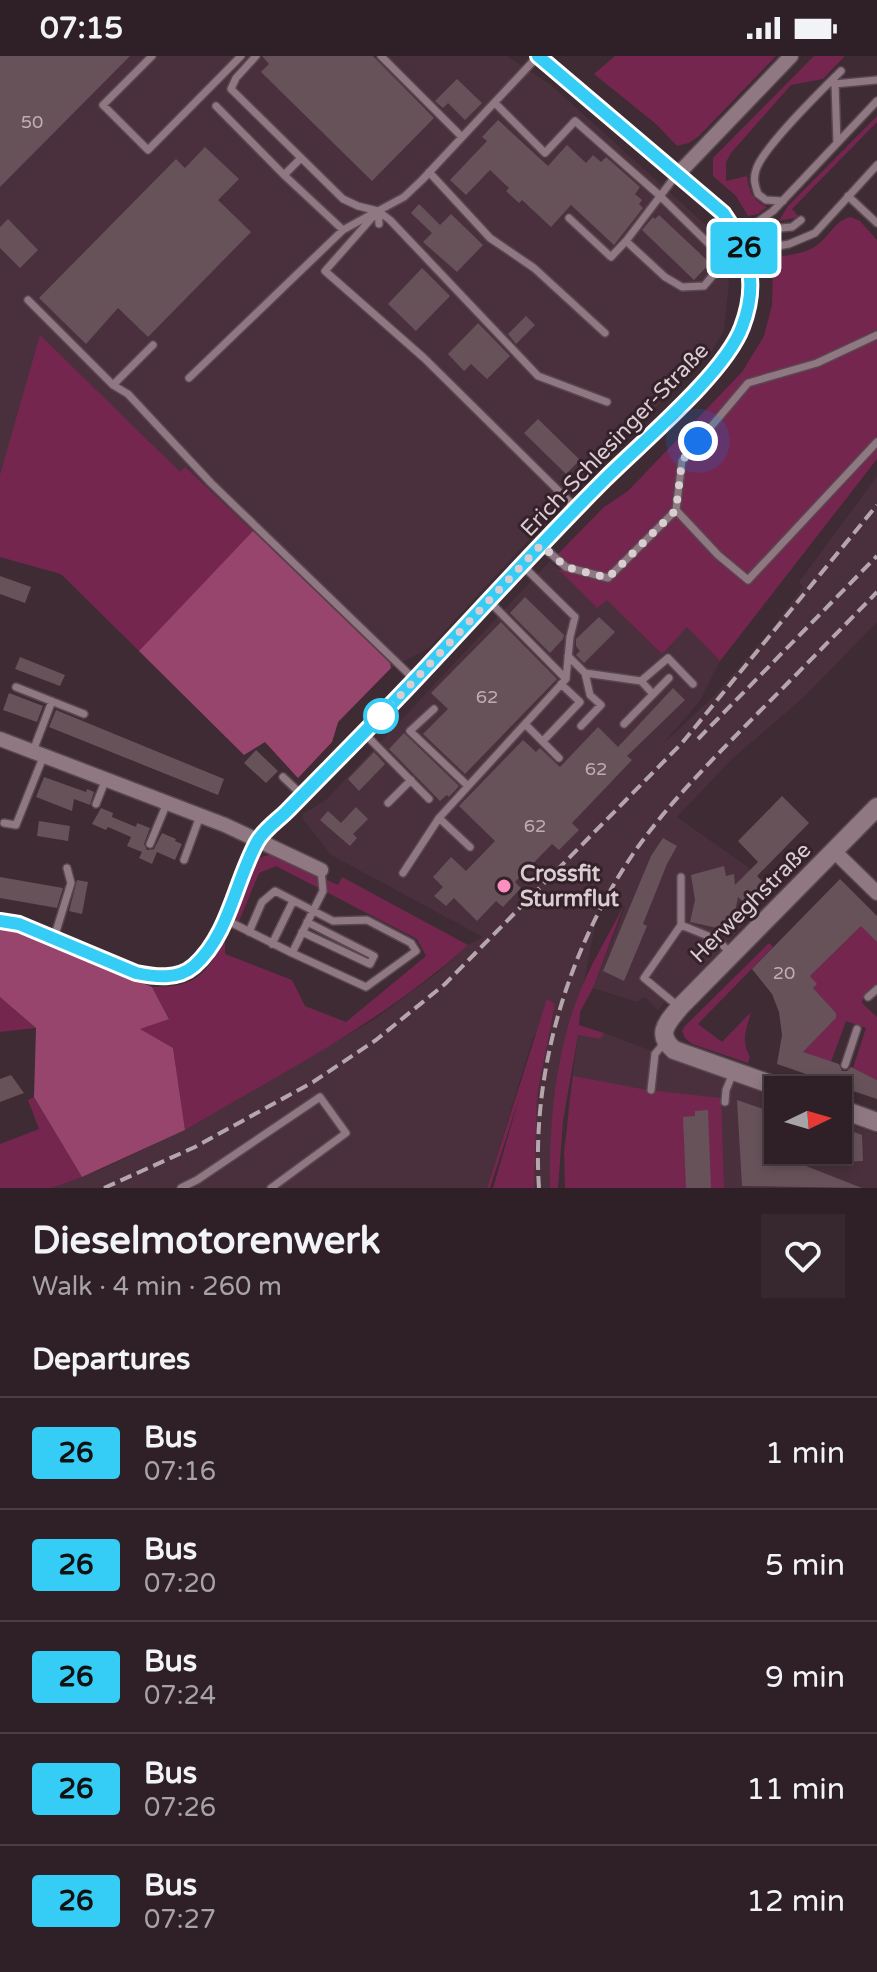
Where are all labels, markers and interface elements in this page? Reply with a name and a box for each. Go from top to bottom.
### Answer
text: 07:15 [40,10,123,47]
house number: 50 [21,111,43,133]
line badge: 26 [708,222,780,274]
text: 26 [726,231,762,265]
street label: Erich-Schlesinger-Straße [515,338,714,542]
your location [678,421,718,461]
house number: 62 [476,686,498,708]
unlabelled marker [364,699,398,733]
house number: 62 [585,758,607,780]
house number: 62 [524,815,546,837]
street label: Herweghstraße [685,837,816,968]
place label: Crossfit Sturmflut [520,861,620,912]
marker: Crossfit Sturmflut [495,877,513,895]
house number: 20 [773,962,795,984]
north arrow [764,1076,852,1164]
map controls [764,1076,852,1164]
button: heart [761,1214,845,1298]
text: Dieselmotorenwerk [32,1218,380,1264]
text: Walk · 4 min · 260 m [32,1271,282,1302]
text: Departures [32,1341,190,1378]
text: Bus [144,1419,197,1456]
text: 1 min [765,1435,845,1472]
text: 26 [58,1436,94,1470]
text: 07:16 [144,1456,216,1487]
text: Bus [144,1531,197,1568]
text: 5 min [765,1547,845,1584]
text: 26 [58,1548,94,1582]
text: 07:20 [144,1568,216,1599]
text: Bus [144,1643,197,1680]
text: 9 min [765,1659,845,1696]
text: 26 [58,1660,94,1694]
text: 07:24 [144,1680,216,1711]
text: Bus [144,1755,197,1792]
text: 11 min [746,1771,845,1808]
text: 26 [58,1772,94,1806]
text: 07:26 [144,1792,216,1823]
text: Bus [144,1867,197,1904]
text: 12 min [746,1883,845,1920]
text: 26 [58,1884,94,1918]
text: 07:27 [144,1904,216,1935]

